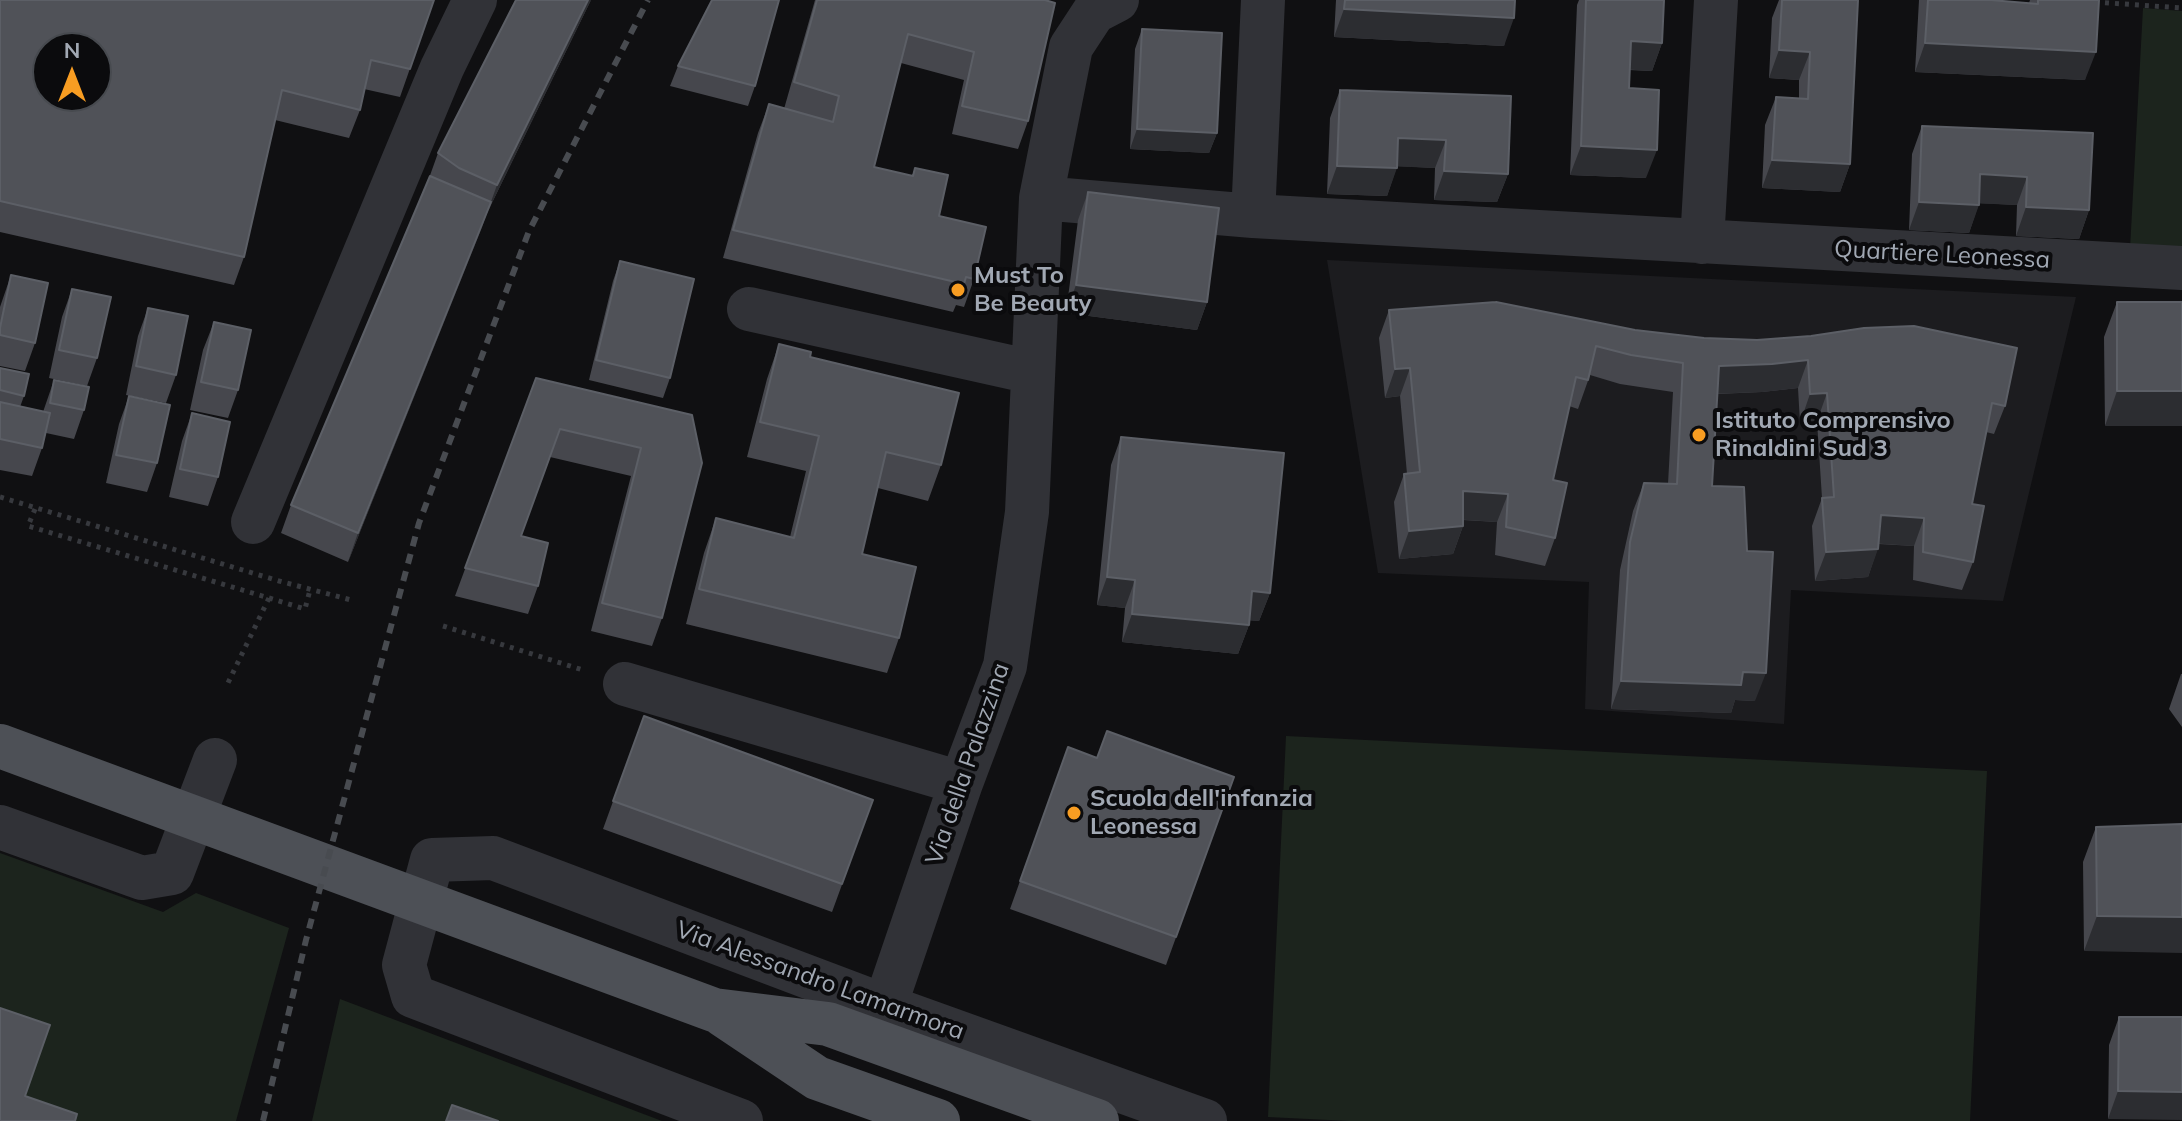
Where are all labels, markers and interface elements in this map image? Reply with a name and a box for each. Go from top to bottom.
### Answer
north arrow [32,32,112,112]
text: N [64,36,80,64]
street label: Quartiere Leonessa [1833,235,2051,275]
place label: Must To Be Beauty [974,262,1092,318]
marker: Must To Be Beauty [949,281,967,299]
place label: Istituto Comprensivo Rinaldini Sud 3 [1715,407,1951,463]
marker: Istituto Comprensivo Rinaldini Sud 3 [1690,426,1708,444]
street label: Via della Palazzina [920,659,1016,869]
place label: Scuola dell'infanzia Leonessa [1090,785,1313,841]
marker: Scuola dell'infanzia Leonessa [1065,804,1083,822]
street label: Via Alessandro Lamarmora [672,915,968,1047]

